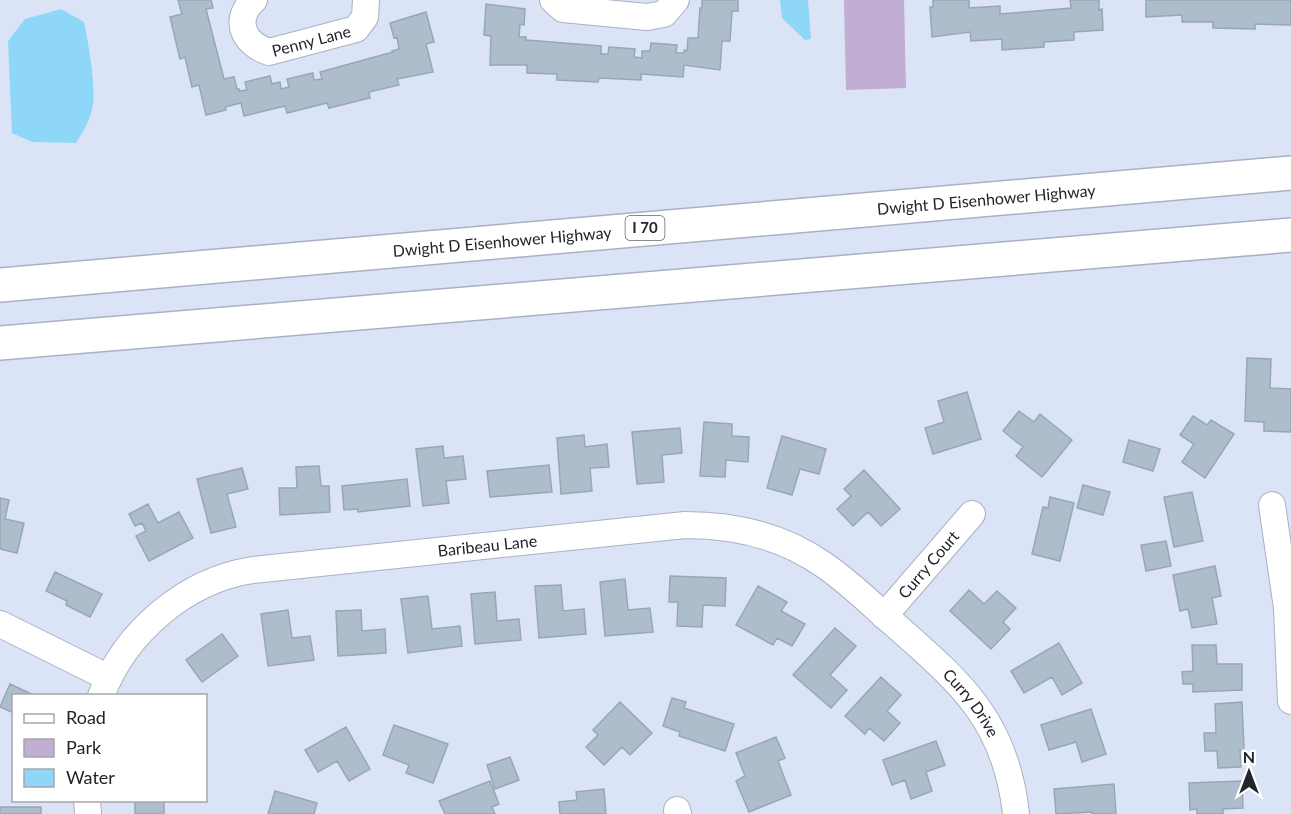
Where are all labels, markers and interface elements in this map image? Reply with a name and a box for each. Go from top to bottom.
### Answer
street label: Penny Lane [270,21,353,60]
street label: Dwight D Eisenhower Highway [876,180,1097,218]
road number: I 70 [626,216,664,240]
street label: Dwight D Eisenhower Highway [392,222,613,260]
street label: Curry Court [894,526,963,602]
street label: Baribeau Lane [437,530,538,560]
street label: Curry Drive [940,664,1003,740]
legend [12,694,207,802]
text: Road [66,706,106,728]
text: Park [66,736,102,758]
north arrow [1219,742,1279,802]
text: N [1243,747,1255,766]
text: Water [66,766,115,788]

